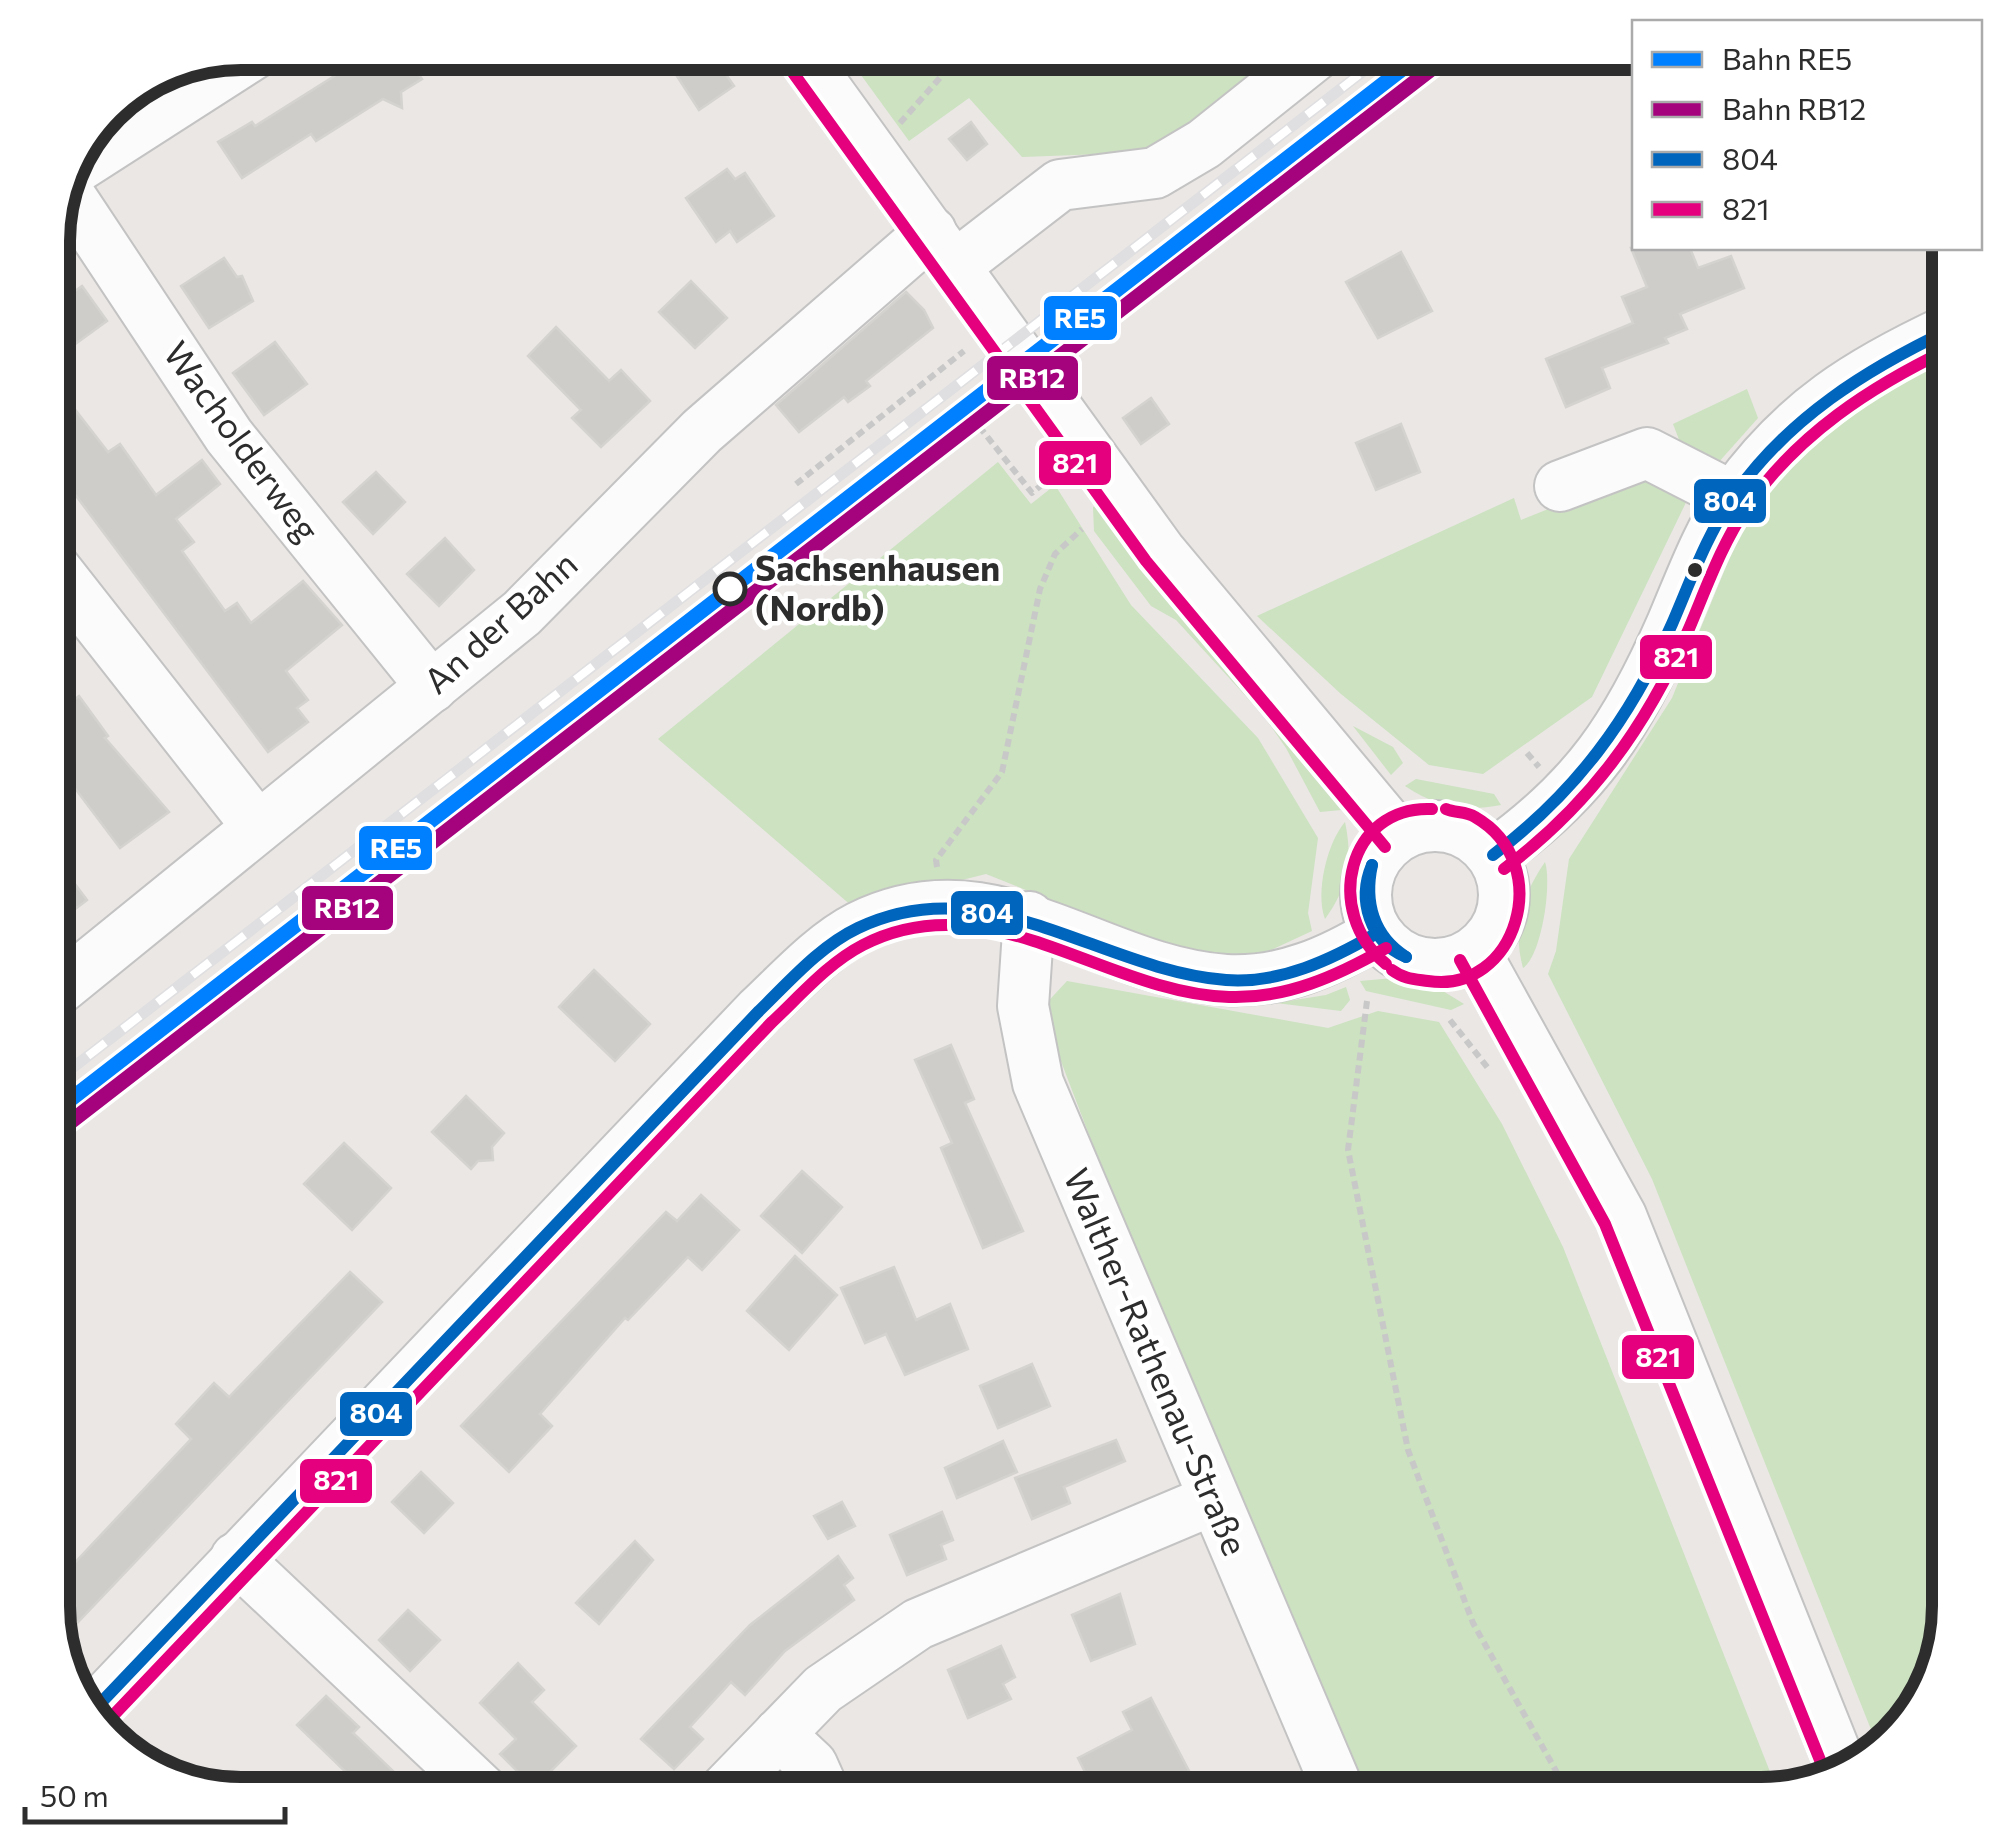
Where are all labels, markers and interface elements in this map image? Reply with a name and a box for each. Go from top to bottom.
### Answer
legend [1632,20,1982,250]
text: Bahn RE5 [1722,39,1852,76]
text: Bahn RB12 [1722,89,1866,126]
text: 804 [1722,139,1778,176]
text: 821 [1722,189,1770,226]
line badge: RE5 [1042,294,1119,342]
text: RE5 [1054,300,1106,334]
street label: Wacholderweg [156,332,330,549]
line badge: RB12 [985,354,1080,402]
text: RB12 [999,360,1065,394]
line badge: 821 [1037,439,1113,487]
text: 821 [1052,445,1098,479]
line badge: 804 [1692,477,1768,525]
text: 804 [1703,483,1757,517]
street label: An der Bahn [414,541,585,701]
place label: Sachsenhausen (Nordb) [755,545,1000,628]
unlabelled marker [1685,560,1705,580]
marker: Sachsenhausen (Nordb) [714,573,746,605]
line badge: 821 [1638,633,1714,681]
text: 821 [1653,639,1699,673]
line badge: RE5 [357,824,434,872]
text: RE5 [370,830,422,864]
line badge: RB12 [300,884,395,932]
line badge: 804 [949,889,1025,937]
text: RB12 [314,890,380,924]
text: 804 [960,895,1014,929]
street label: Walther-Rathenau-Straße [1056,1161,1258,1561]
line badge: 821 [1620,1333,1696,1381]
text: 821 [1635,1339,1681,1373]
line badge: 804 [338,1390,414,1438]
text: 804 [349,1395,403,1429]
line badge: 821 [298,1457,374,1505]
text: 821 [313,1462,359,1496]
scale bar [25,1762,285,1824]
text: 50 m [40,1776,109,1813]

